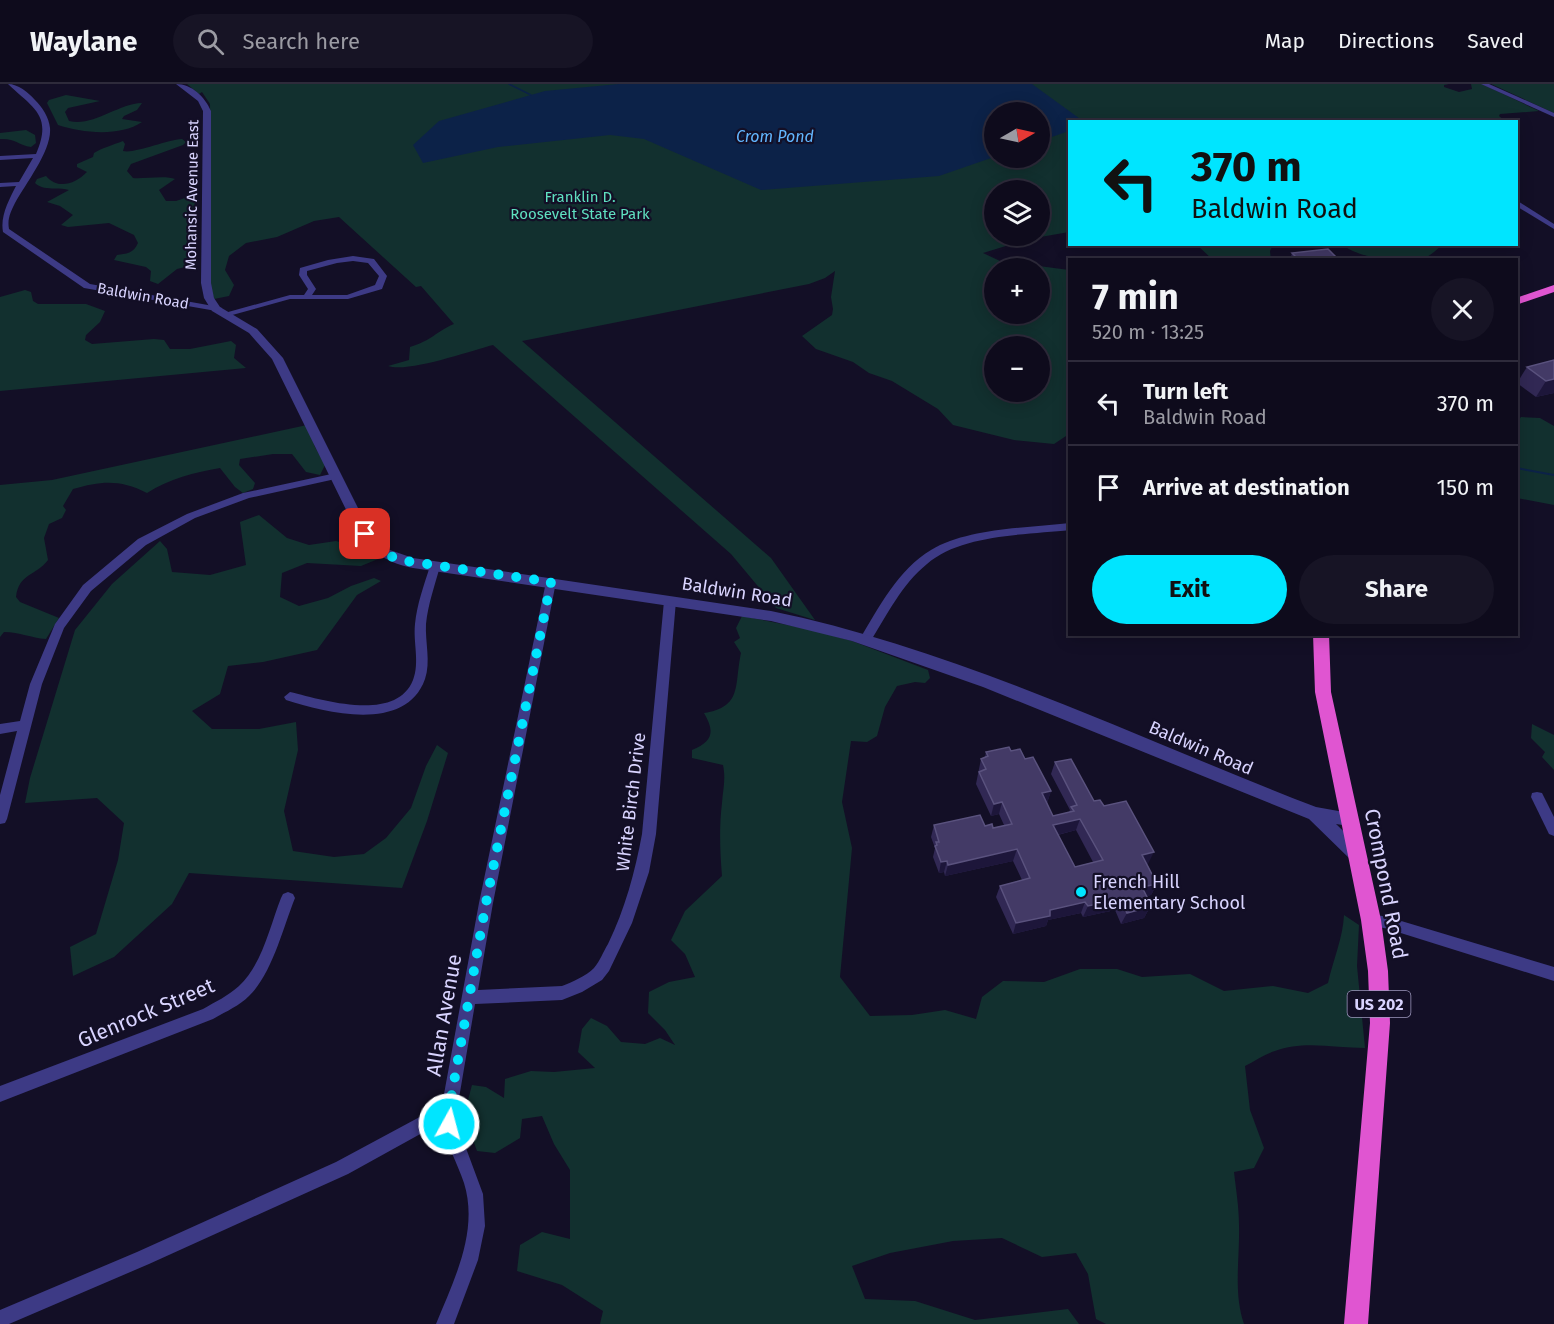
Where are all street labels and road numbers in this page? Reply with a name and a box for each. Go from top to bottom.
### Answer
street label: Mohansic Avenue East [182,119,202,270]
street label: Baldwin Road [96,279,190,313]
street label: Baldwin Road [680,572,794,612]
street label: Baldwin Road [1145,716,1257,780]
street label: White Birch Drive [612,731,650,873]
street label: Crompond Road [1359,807,1413,961]
street label: Allan Avenue [420,952,468,1078]
street label: Glenrock Street [74,972,219,1054]
road number: US 202 [1348,991,1410,1017]

